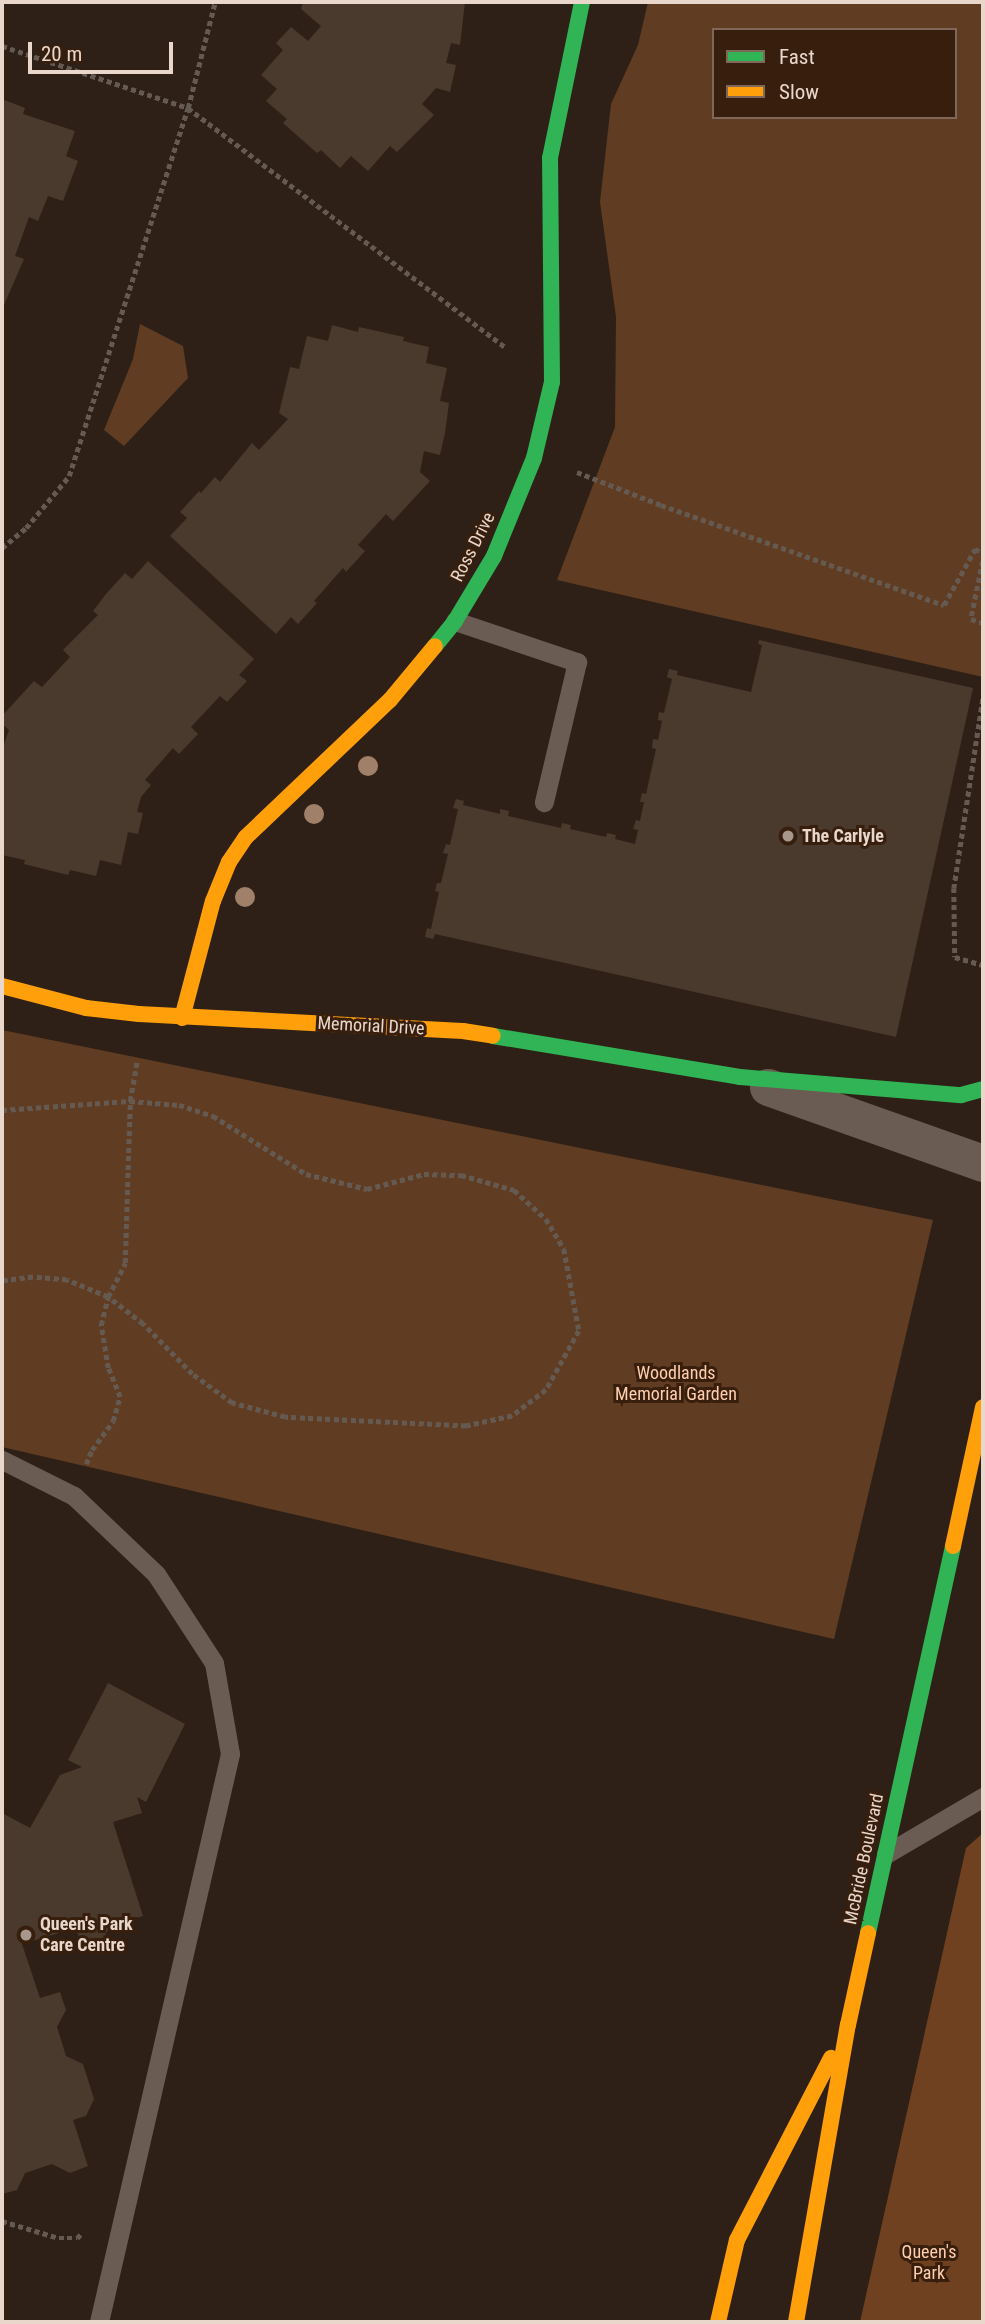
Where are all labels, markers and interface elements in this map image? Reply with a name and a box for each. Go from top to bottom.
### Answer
scale bar [32,28,177,72]
legend [712,28,957,119]
text: 20 m [41,42,82,66]
text: Fast [779,45,815,69]
text: Slow [779,80,819,104]
street label: Ross Drive [446,509,500,585]
place label: The Carlyle [802,825,884,847]
marker: The Carlyle [780,828,796,844]
street label: Memorial Drive [317,1012,425,1040]
park label: Woodlands Memorial Garden [615,1363,737,1406]
street label: McBride Boulevard [840,1792,888,1926]
place label: Queen's Park Care Centre [40,1914,133,1956]
marker: Queen's Park Care Centre [18,1927,34,1943]
park label: Queen's Park [902,2242,956,2284]

